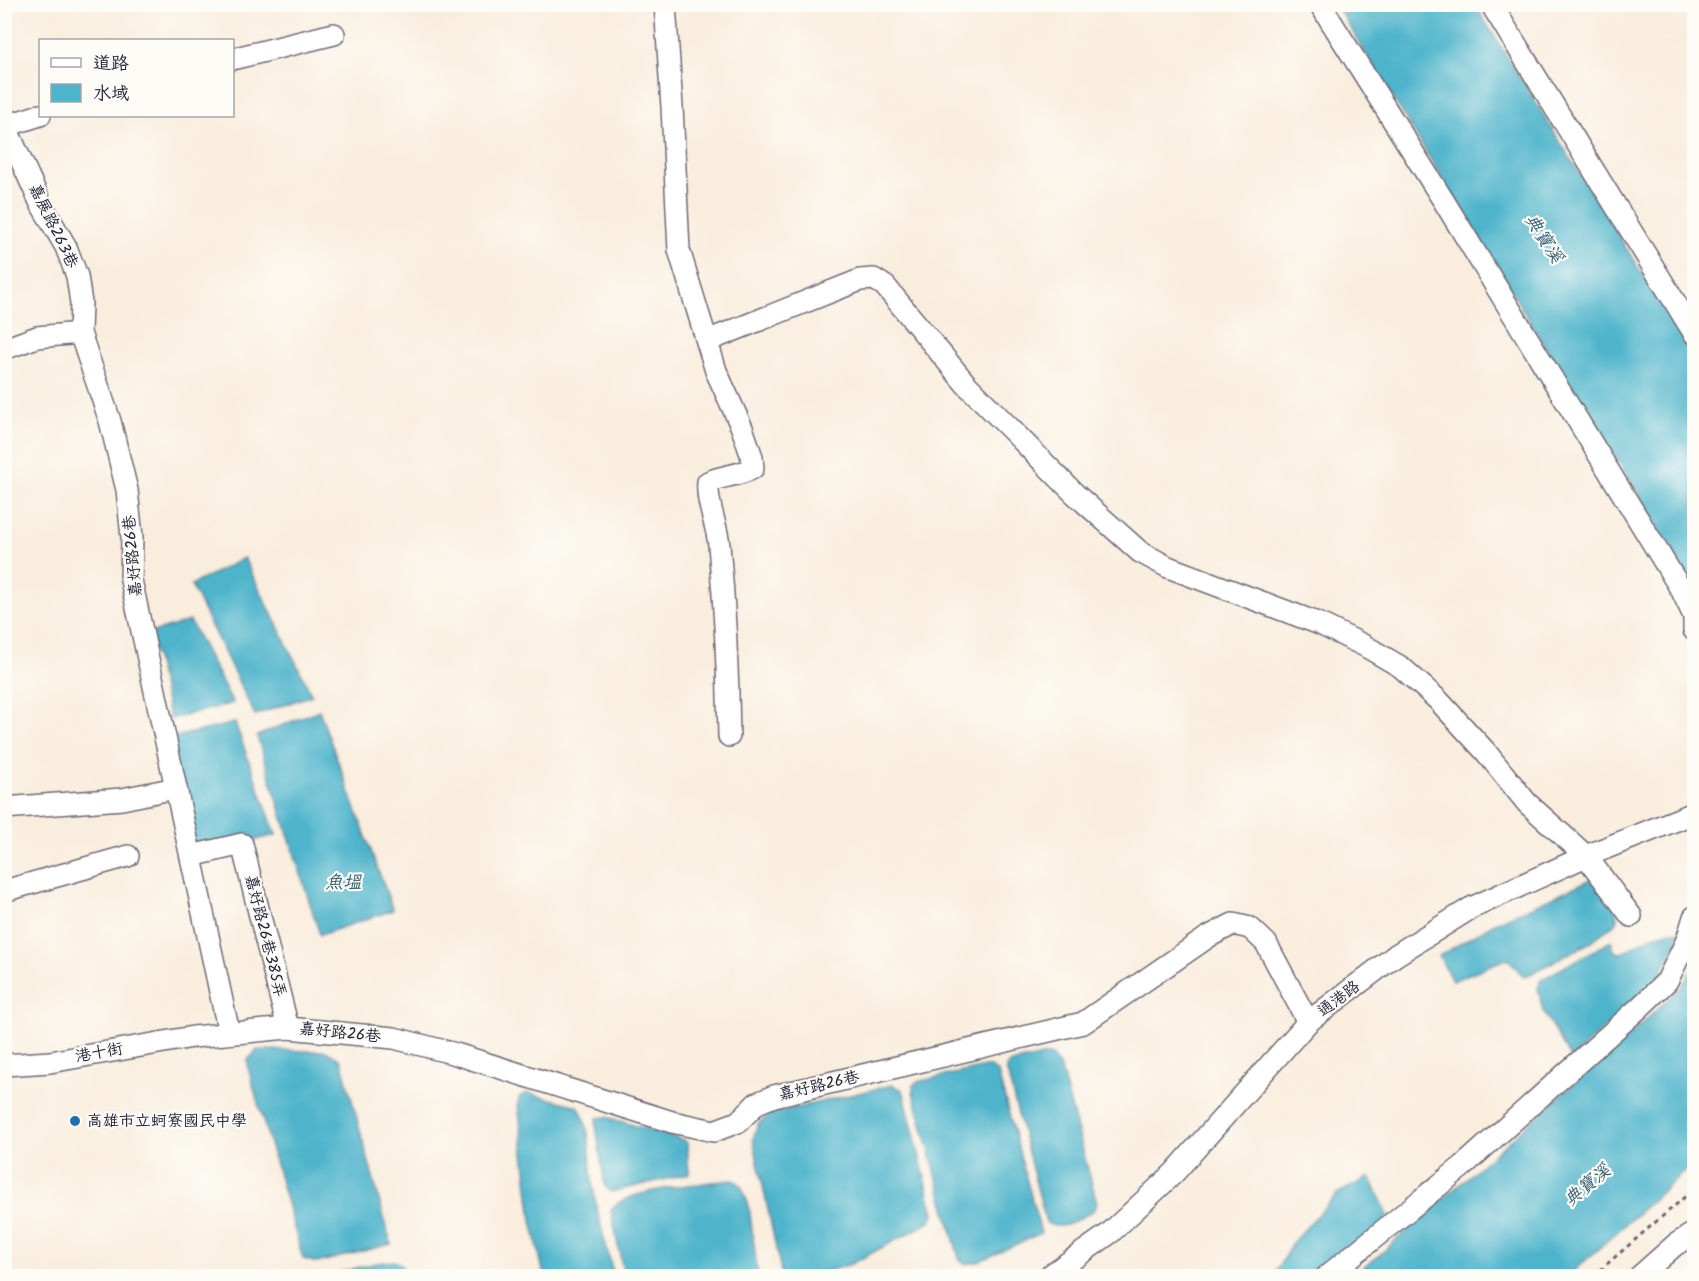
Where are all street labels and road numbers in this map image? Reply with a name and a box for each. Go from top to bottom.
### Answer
street label: 嘉展路263巷 [22,179,84,273]
street label: 嘉好路26巷 [117,514,149,598]
street label: 嘉好路26巷385弄 [238,872,292,1000]
street label: 通港路 [1312,975,1366,1023]
street label: 嘉好路26巷 [298,1016,382,1050]
street label: 港十街 [73,1037,125,1069]
street label: 嘉好路26巷 [776,1065,862,1107]

